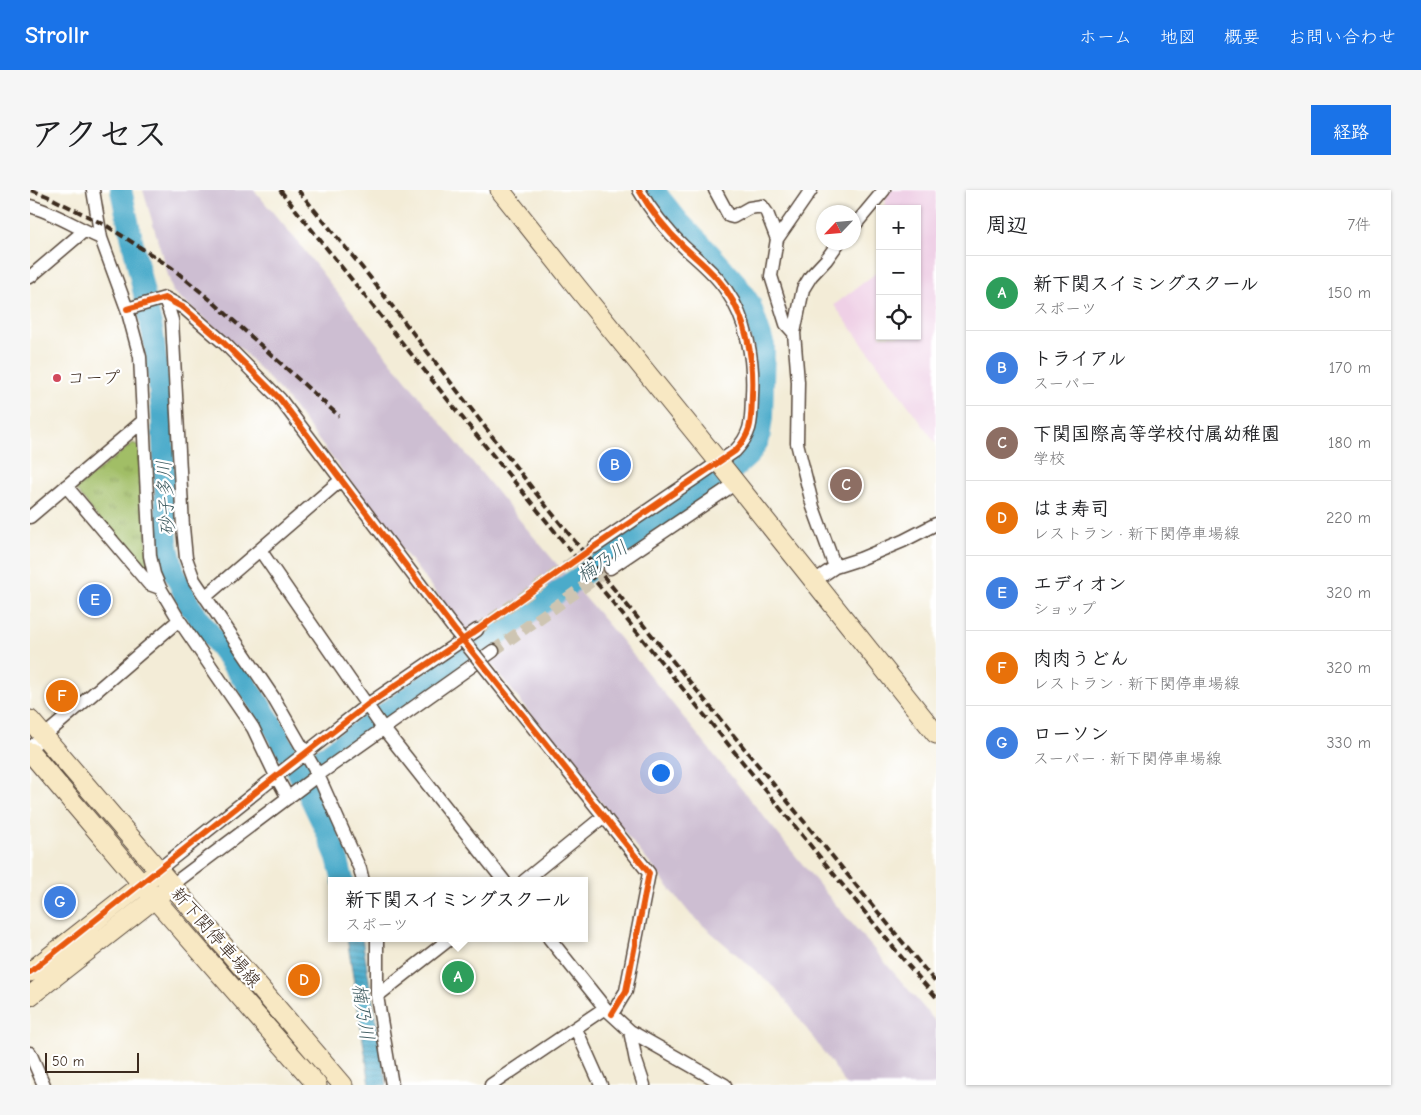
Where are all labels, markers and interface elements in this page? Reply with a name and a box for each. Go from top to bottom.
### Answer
text: Strollr [25,21,89,49]
text: ホーム [1079,27,1132,48]
text: 地図 [1160,27,1196,48]
text: 概要 [1224,27,1260,48]
text: お問い合わせ [1288,27,1396,48]
button: 経路 [1311,105,1391,155]
text: アクセス [30,114,168,155]
north arrow [816,205,861,250]
map controls [876,205,921,340]
button: + [876,205,921,250]
text: 周辺 [986,213,1028,237]
text: 7件 [1347,216,1371,234]
button: − [876,250,921,295]
text: 新下関スイミングスクール [1033,273,1259,295]
text: A [998,284,1006,302]
text: 150 m [1328,284,1371,302]
button: locate [876,295,921,340]
text: スポーツ [1033,300,1097,318]
text: トライアル [1033,348,1126,370]
text: B [997,359,1007,377]
text: 170 m [1329,359,1371,377]
place label: コープ [67,368,120,389]
marker: コープ [51,372,63,384]
text: スーパー [1033,375,1096,393]
text: 下関国際高等学校付属幼稚園 [1033,423,1280,445]
text: C [997,434,1007,452]
text: 180 m [1328,434,1371,452]
pin: B [599,446,631,484]
text: 学校 [1033,450,1065,468]
water label: 砂子多川 [153,459,179,536]
pin: C [830,466,862,504]
text: はま寿司 [1033,498,1109,520]
text: D [997,509,1007,527]
text: 220 m [1326,509,1371,527]
text: レストラン · 新下関停車場線 [1033,525,1240,543]
water label: 楠乃川 [573,536,632,587]
text: エディオン [1033,573,1126,595]
pin: E [79,581,111,619]
text: E [997,584,1007,602]
text: 320 m [1326,584,1371,602]
text: ショップ [1033,600,1096,618]
text: 肉肉うどん [1033,648,1129,670]
text: F [997,659,1007,677]
text: 320 m [1326,659,1371,677]
text: レストラン · 新下関停車場線 [1033,675,1240,693]
pin: F [46,677,78,715]
text: ローソン [1033,723,1109,745]
text: G [996,734,1008,752]
text: 330 m [1326,734,1371,752]
text: スーパー · 新下関停車場線 [1033,750,1222,768]
your location [648,760,674,786]
popup [328,877,588,942]
pin: G [44,883,76,921]
street label: 新下関停車場線 [166,883,265,992]
text: 新下関スイミングスクール [345,889,571,911]
text: スポーツ [345,916,409,934]
pin: A [442,958,474,996]
pin: D [288,961,320,999]
water label: 楠乃川 [348,982,378,1042]
scale bar [45,1050,139,1073]
text: 50 m [52,1053,84,1070]

